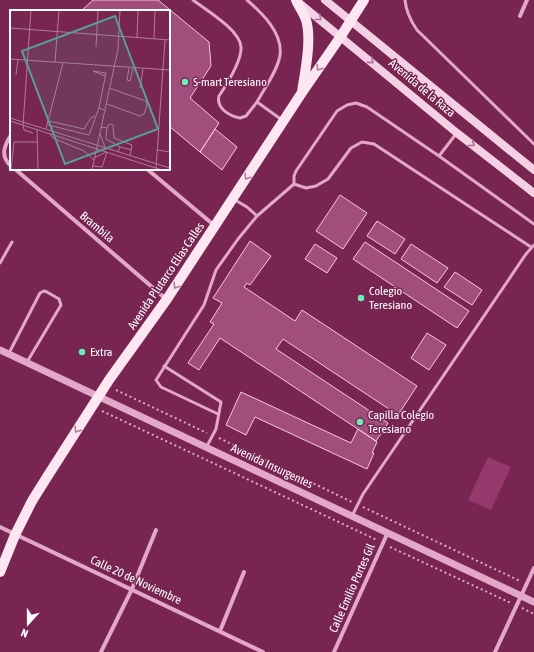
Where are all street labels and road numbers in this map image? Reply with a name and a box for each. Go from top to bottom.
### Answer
street label: Avenida de la Raza [386,56,458,120]
street label: Brambila [77,209,117,245]
street label: Avenida Plutarco Elías Calles [125,220,207,332]
street label: Avenida Insurgentes [229,441,315,491]
street label: Calle Emilio Portes Gil [326,541,378,635]
street label: Calle 20 de Noviembre [88,553,184,607]

